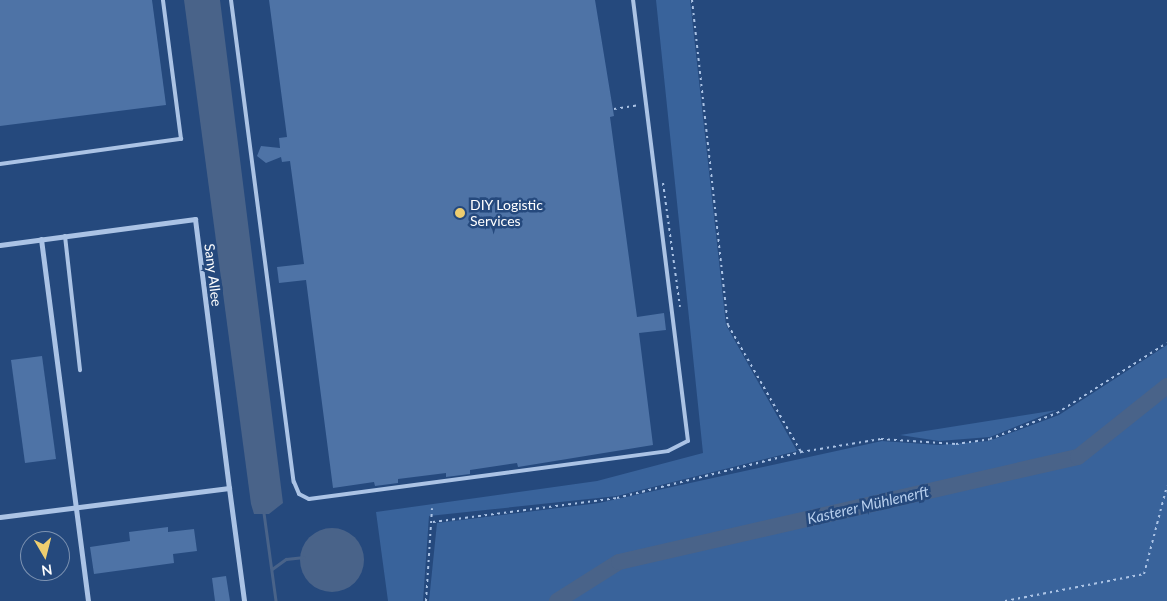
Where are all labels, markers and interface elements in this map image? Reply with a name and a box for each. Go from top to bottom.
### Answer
place label: DIY Logistic Services [470,197,543,230]
marker: DIY Logistic Services [454,207,466,219]
street label: Sany Allee [201,242,225,308]
water label: Kasterer Mühlenerft [805,482,931,528]
north arrow [20,531,70,581]
text: N [40,561,54,580]

